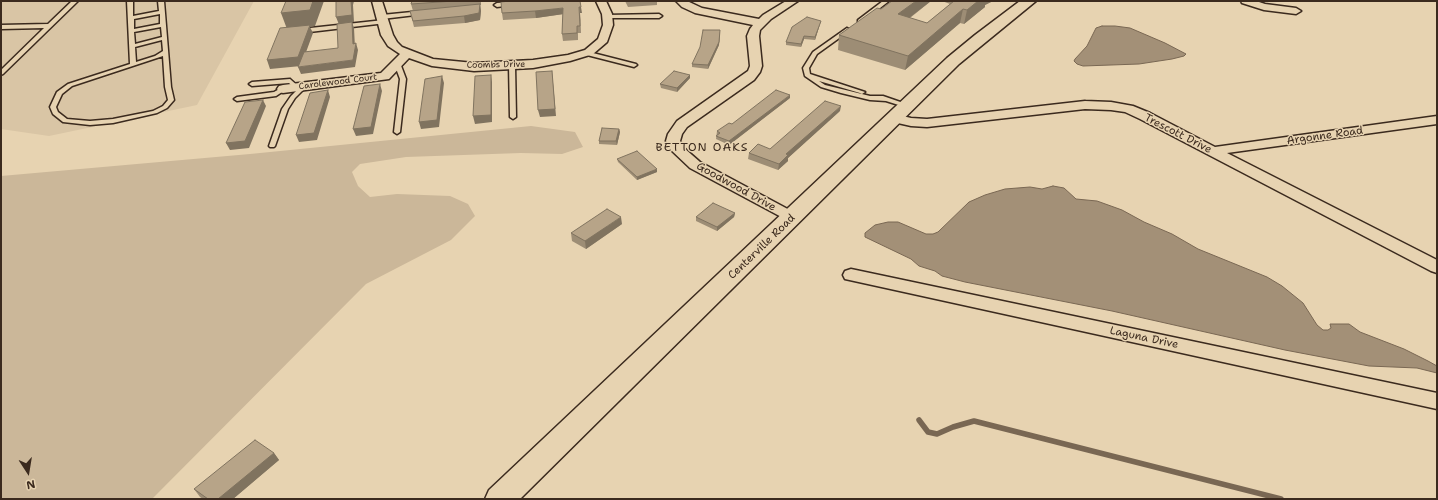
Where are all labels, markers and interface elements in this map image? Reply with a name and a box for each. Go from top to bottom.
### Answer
street label: Coombs Drive [467,59,525,71]
street label: Carolewood Court [298,72,378,92]
street label: Trescott Drive [1142,111,1214,157]
street label: Argonne Road [1286,124,1364,148]
district label: BETTON OAKS [656,141,748,155]
street label: Goodwood Drive [694,160,778,214]
street label: Centerville Road [726,212,798,282]
street label: Laguna Drive [1108,324,1180,352]
north arrow [8,452,48,492]
text: N [25,476,36,492]

